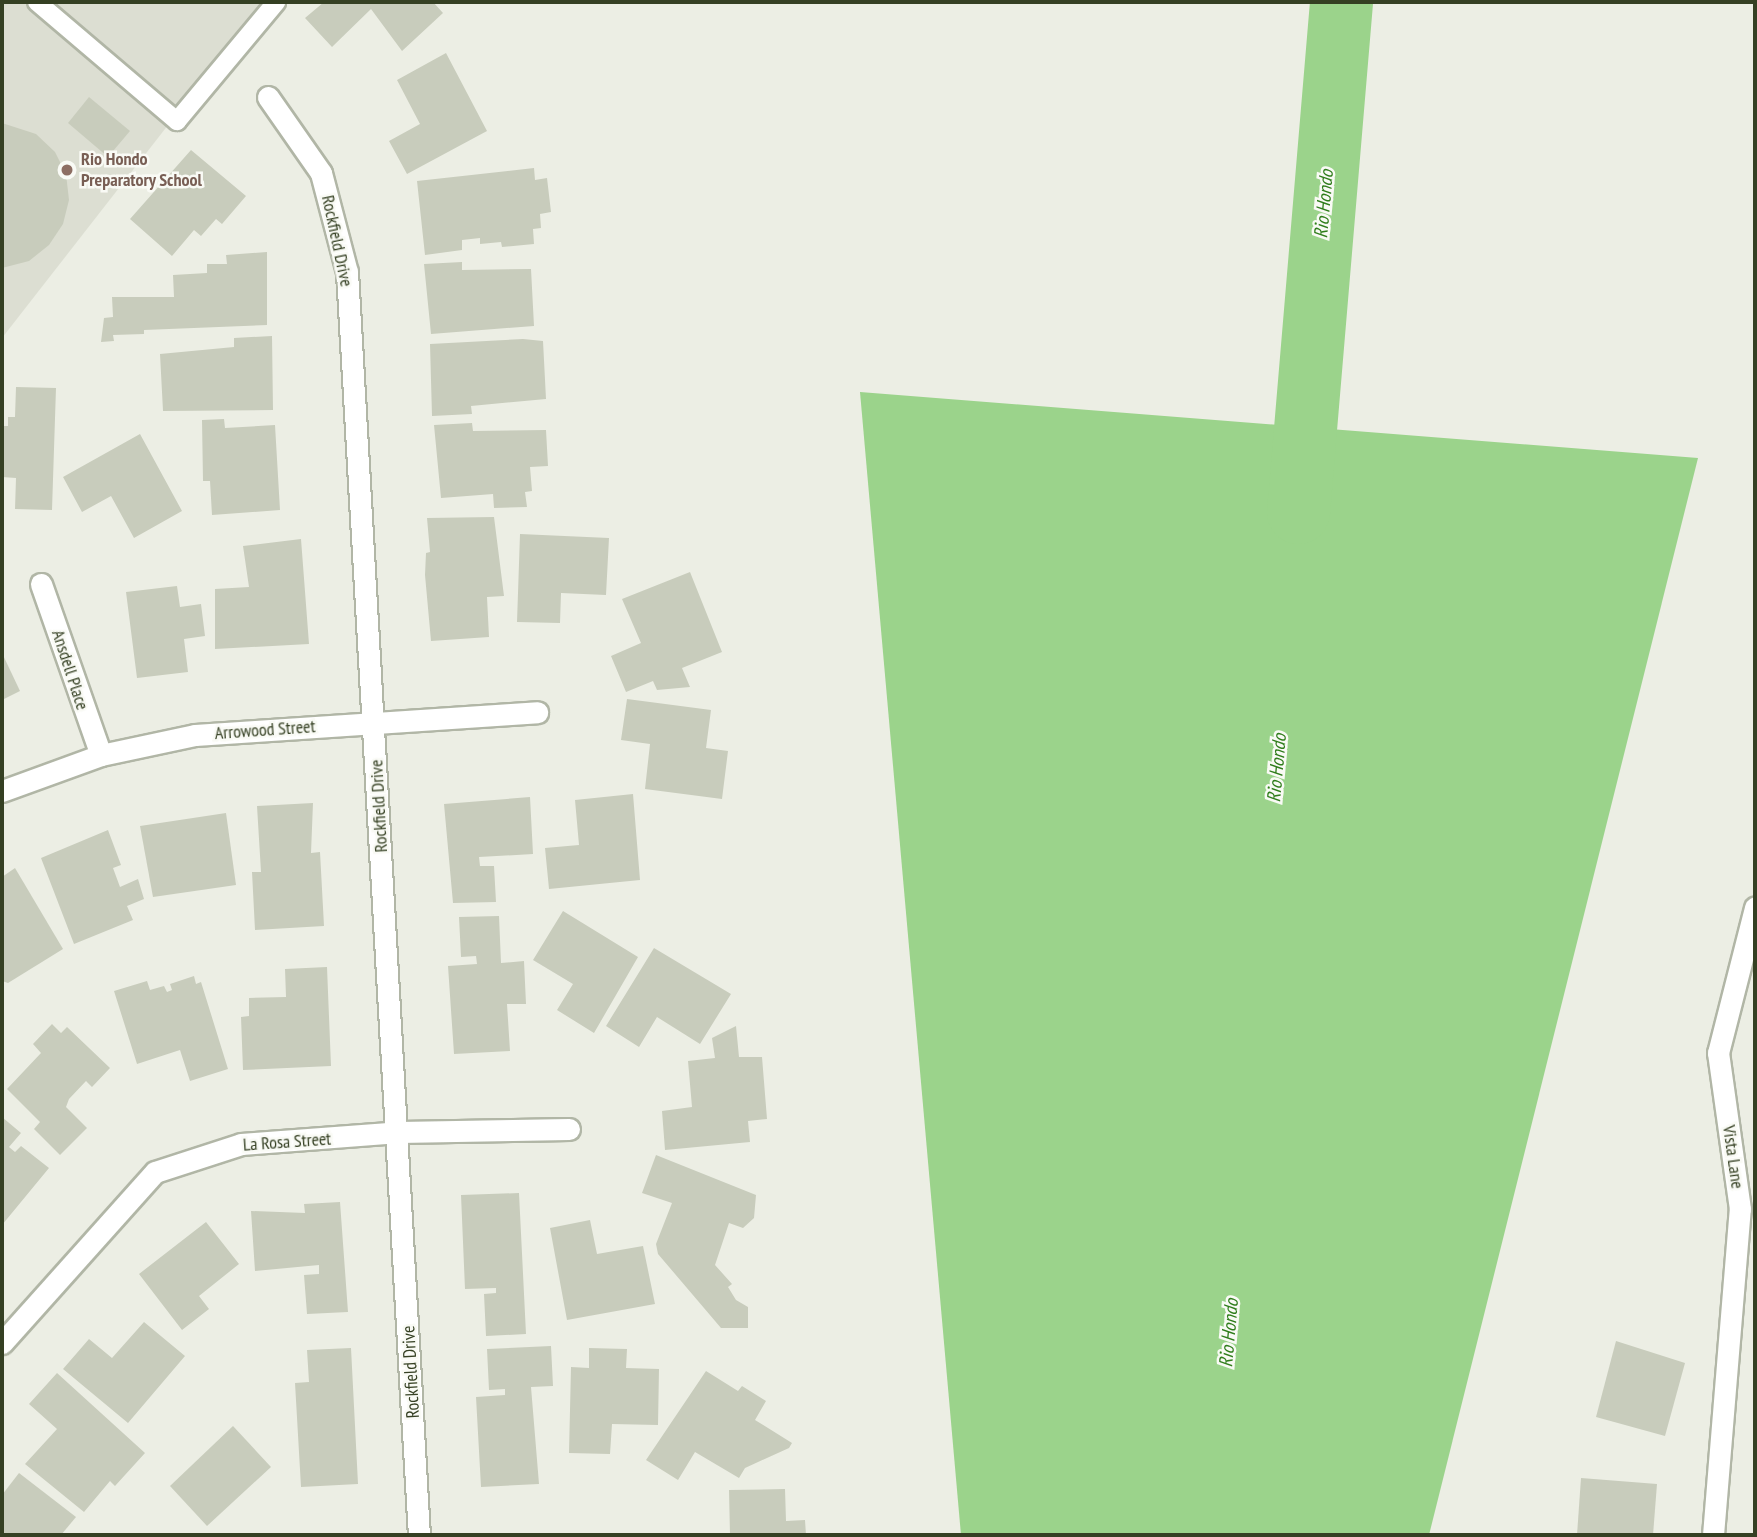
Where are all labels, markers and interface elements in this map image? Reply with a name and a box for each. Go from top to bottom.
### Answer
place label: Rio Hondo Preparatory School [81,149,202,192]
marker: Rio Hondo Preparatory School [59,162,75,178]
water label: Rio Hondo [1310,169,1338,239]
street label: Rockfield Drive [317,193,357,289]
street label: Ansdell Place [47,627,93,713]
street label: Arrowood Street [214,716,316,744]
water label: Rio Hondo [1263,733,1291,803]
street label: Rockfield Drive [366,759,392,853]
street label: Vista Lane [1718,1124,1748,1190]
street label: La Rosa Street [242,1128,332,1156]
water label: Rio Hondo [1215,1298,1243,1368]
street label: Rockfield Drive [398,1325,424,1419]

